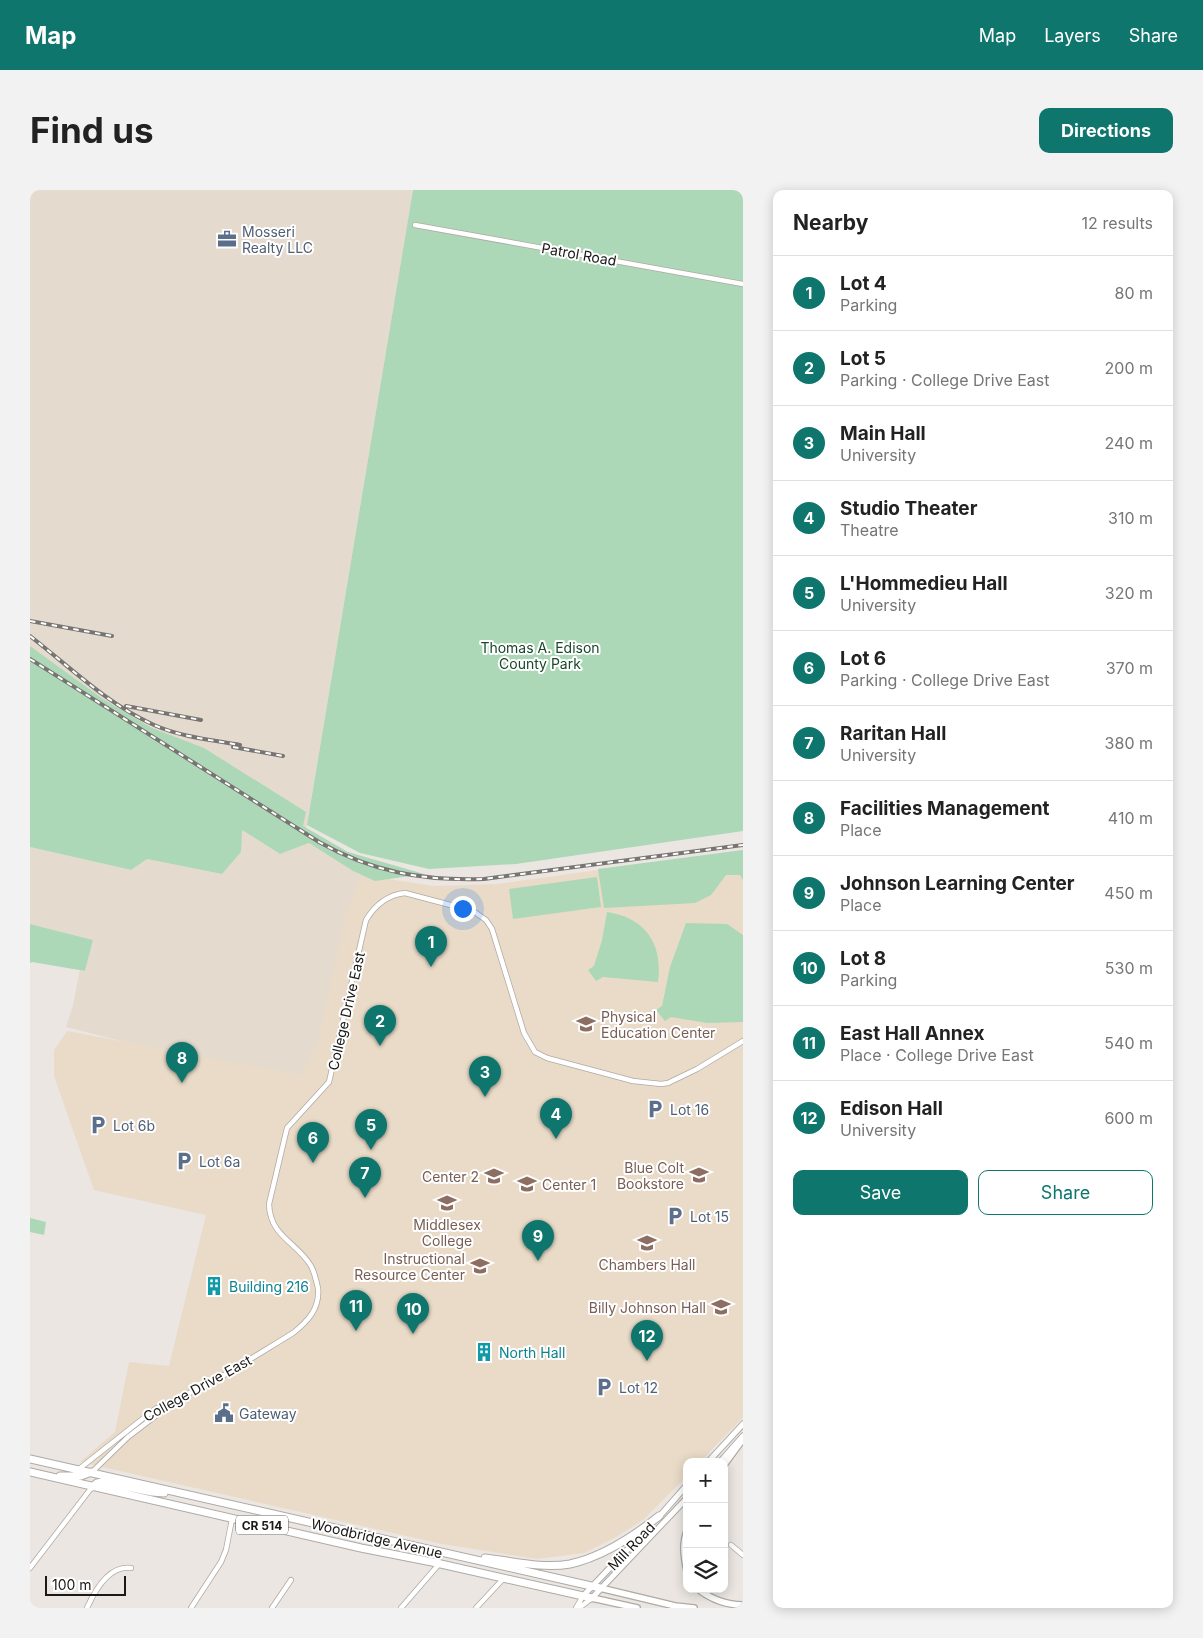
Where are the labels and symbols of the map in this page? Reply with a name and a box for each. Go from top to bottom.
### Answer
place label: Mosseri Realty LLC [242,223,313,256]
office icon: Mosseri Realty LLC [216,228,238,250]
street label: Patrol Road [540,239,618,269]
park label: Thomas A. Edison County Park [480,639,600,672]
your location [450,896,476,922]
pin: 1 [415,926,447,967]
street label: College Drive East [324,950,368,1072]
pin: 2 [364,1005,396,1046]
place label: Physical Education Center [601,1008,715,1041]
school or university icon: Physical Education Center [575,1013,597,1035]
pin: 8 [166,1042,198,1083]
pin: 3 [469,1056,501,1097]
pin: 4 [540,1098,572,1139]
parking icon: Lot 16 [644,1098,666,1120]
place label: Lot 16 [670,1101,709,1118]
pin: 5 [355,1109,387,1150]
parking icon: Lot 6b [87,1114,109,1136]
place label: Lot 6b [113,1117,155,1134]
pin: 6 [297,1122,329,1163]
parking icon: Lot 6a [173,1150,195,1172]
place label: Lot 6a [199,1153,240,1170]
pin: 7 [349,1157,381,1198]
place label: Blue Colt Bookstore [617,1159,684,1192]
school or university icon: Blue Colt Bookstore [688,1164,710,1186]
school or university icon: Center 2 [483,1165,505,1187]
place label: Center 2 [422,1168,479,1185]
school or university icon: Center 1 [516,1173,538,1195]
place label: Center 1 [542,1176,596,1193]
school or university icon: Middlesex College [436,1192,458,1214]
parking icon: Lot 15 [664,1205,686,1227]
place label: Lot 15 [690,1208,729,1225]
place label: Middlesex College [413,1216,481,1249]
pin: 9 [522,1220,554,1261]
school or university icon: Chambers Hall [636,1232,658,1254]
place label: Instructional Resource Center [354,1250,465,1283]
school or university icon: Instructional Resource Center [469,1255,491,1277]
place label: Chambers Hall [598,1256,696,1273]
building icon: Building 216 [203,1275,225,1297]
place label: Building 216 [229,1278,309,1295]
pin: 11 [340,1290,372,1331]
pin: 10 [397,1293,429,1334]
school or university icon: Billy Johnson Hall [710,1296,732,1318]
place label: Billy Johnson Hall [589,1299,706,1316]
pin: 12 [631,1320,663,1361]
building icon: North Hall [473,1341,495,1363]
place label: North Hall [499,1344,565,1361]
street label: College Drive East [140,1351,254,1425]
parking icon: Lot 12 [593,1376,615,1398]
place label: Lot 12 [619,1379,658,1396]
public building icon: Gateway [213,1402,235,1424]
place label: Gateway [239,1405,297,1422]
street label: Woodbridge Avenue [310,1515,444,1561]
road number: CR 514 [236,1516,288,1534]
street label: Mill Road [604,1518,658,1574]
scale bar [45,1573,126,1596]

